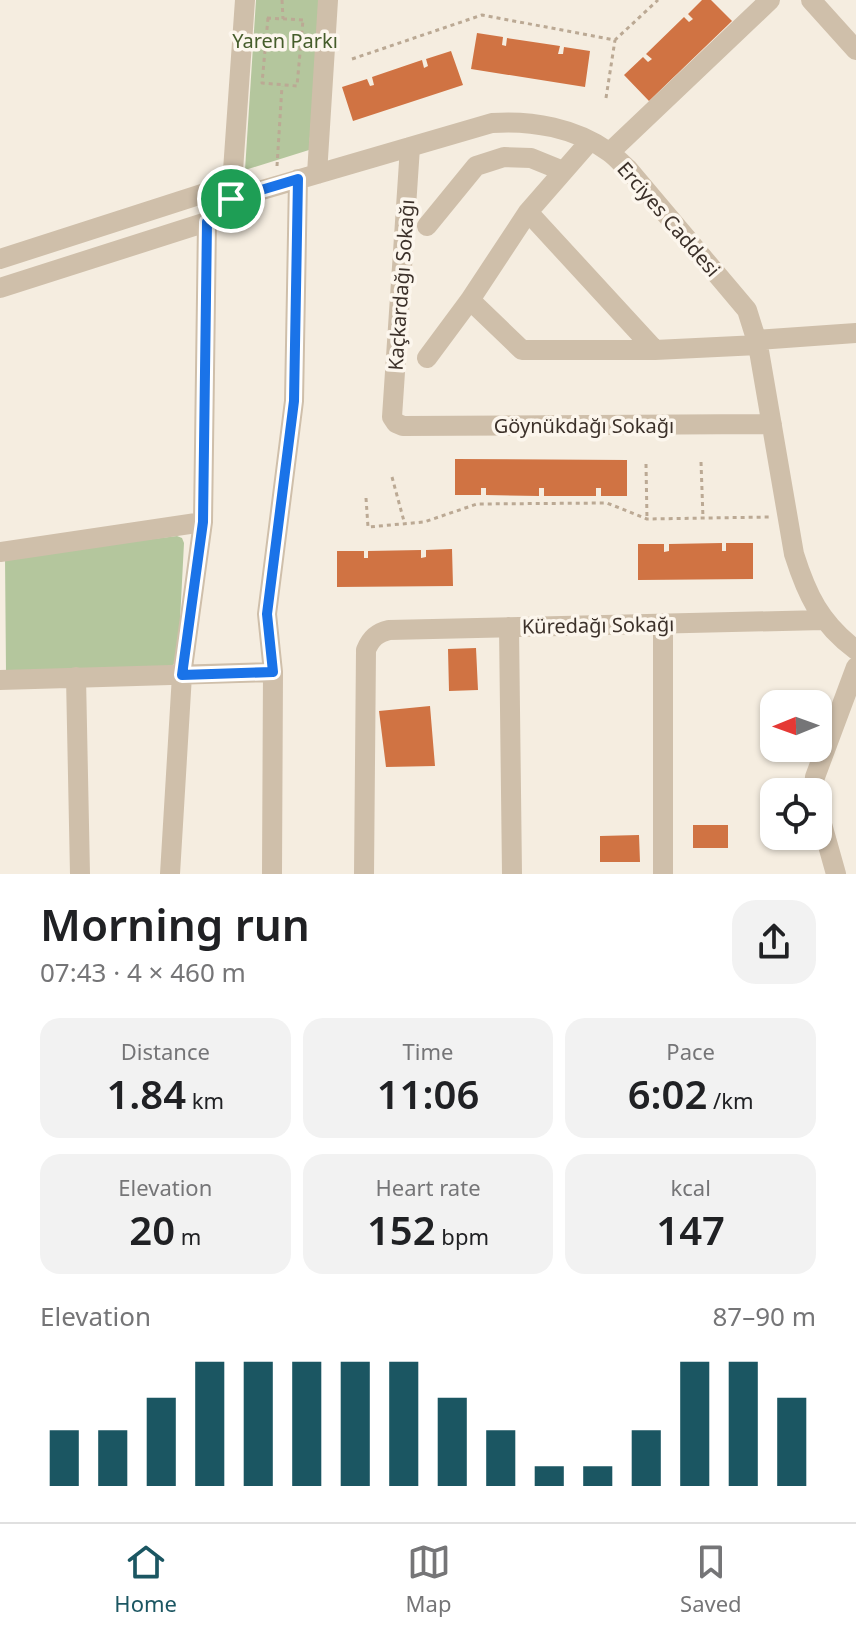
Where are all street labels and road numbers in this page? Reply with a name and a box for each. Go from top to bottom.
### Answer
street label: Erciyes Caddesi [611,156,727,282]
street label: Kaçkardağı Sokağı [382,198,420,372]
street label: Göynükdağı Sokağı [494,412,674,439]
street label: Küredağı Sokağı [522,610,674,640]

